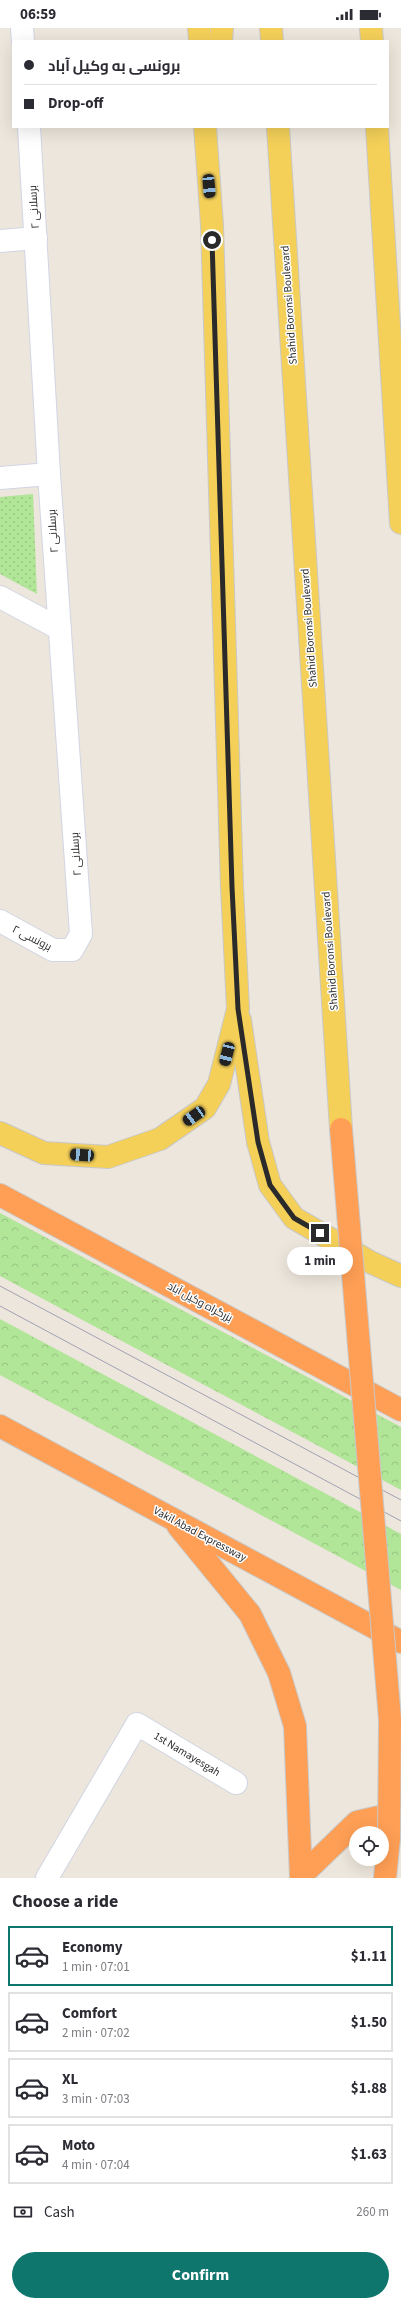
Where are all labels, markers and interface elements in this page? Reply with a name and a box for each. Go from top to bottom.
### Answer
text: 06:59 [20,4,56,25]
text: برونسی به وکیل آباد [48,56,180,77]
text: Drop-off [48,93,103,114]
car [202,174,216,198]
street label: برسلانی ۲ [25,185,43,229]
route start [203,231,221,249]
street label: Shahid Boronsi Boulevard [277,245,301,365]
street label: برسلانی ۲ [44,509,62,553]
street label: Shahid Boronsi Boulevard [297,568,321,688]
street label: برسلانی ۲ [67,832,85,876]
street label: Shahid Boronsi Boulevard [318,891,342,1011]
street label: برونسی ۲ [10,922,54,954]
car [218,1041,236,1067]
car [181,1104,207,1128]
car [70,1148,94,1162]
route end [311,1224,329,1242]
callout: 1 min [287,1247,353,1275]
text: 1 min [304,1252,336,1270]
street label: بزرگراه وکیل آباد [165,1279,235,1326]
street label: Vakil Abad Expressway [151,1503,249,1565]
street label: 1st Namayesgah [151,1728,223,1780]
map controls [349,1826,389,1866]
button: locate [349,1826,389,1866]
text: Choose a ride [12,1889,118,1914]
text: Economy [62,1937,123,1958]
icon: car [14,1938,50,1974]
text: $1.11 [351,1946,387,1967]
text: 1 min · 07:01 [62,1958,130,1976]
text: Comfort [62,2003,117,2024]
icon: car [14,2004,50,2040]
text: $1.50 [351,2012,387,2033]
text: 2 min · 07:02 [62,2024,130,2042]
text: XL [62,2069,78,2090]
icon: car [14,2070,50,2106]
text: $1.88 [351,2078,387,2099]
text: 3 min · 07:03 [62,2090,130,2108]
text: Moto [62,2135,95,2156]
icon: car [14,2136,50,2172]
text: $1.63 [351,2144,387,2165]
text: 4 min · 07:04 [62,2156,130,2174]
icon: cash [12,2201,34,2223]
text: Cash [44,2202,75,2223]
text: 260 m [356,2203,389,2221]
button: Confirm [12,2252,389,2298]

